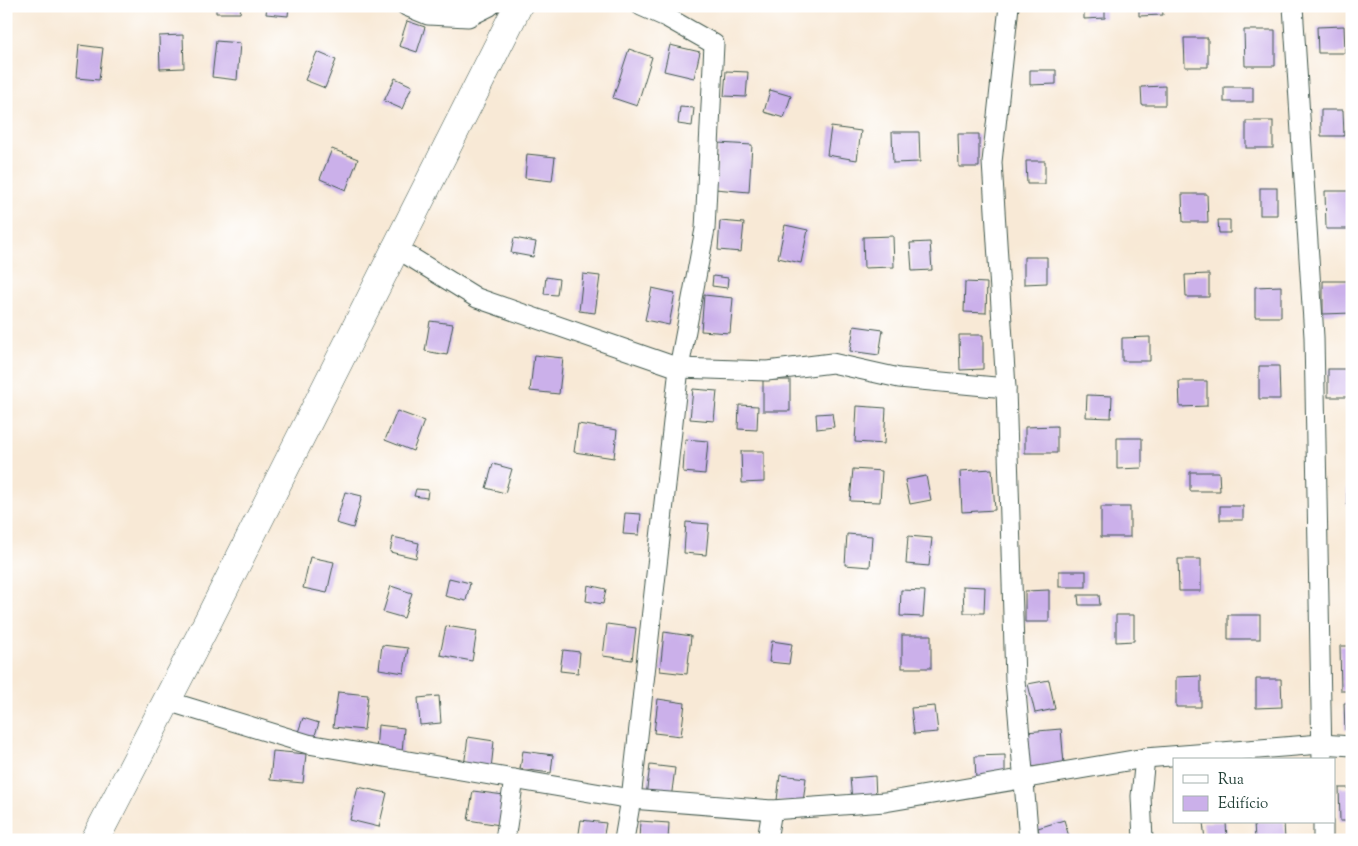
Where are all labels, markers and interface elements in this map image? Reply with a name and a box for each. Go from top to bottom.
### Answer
legend [1173,758,1336,824]
text: Rua [1218,770,1244,791]
text: Edifício [1218,794,1268,815]

